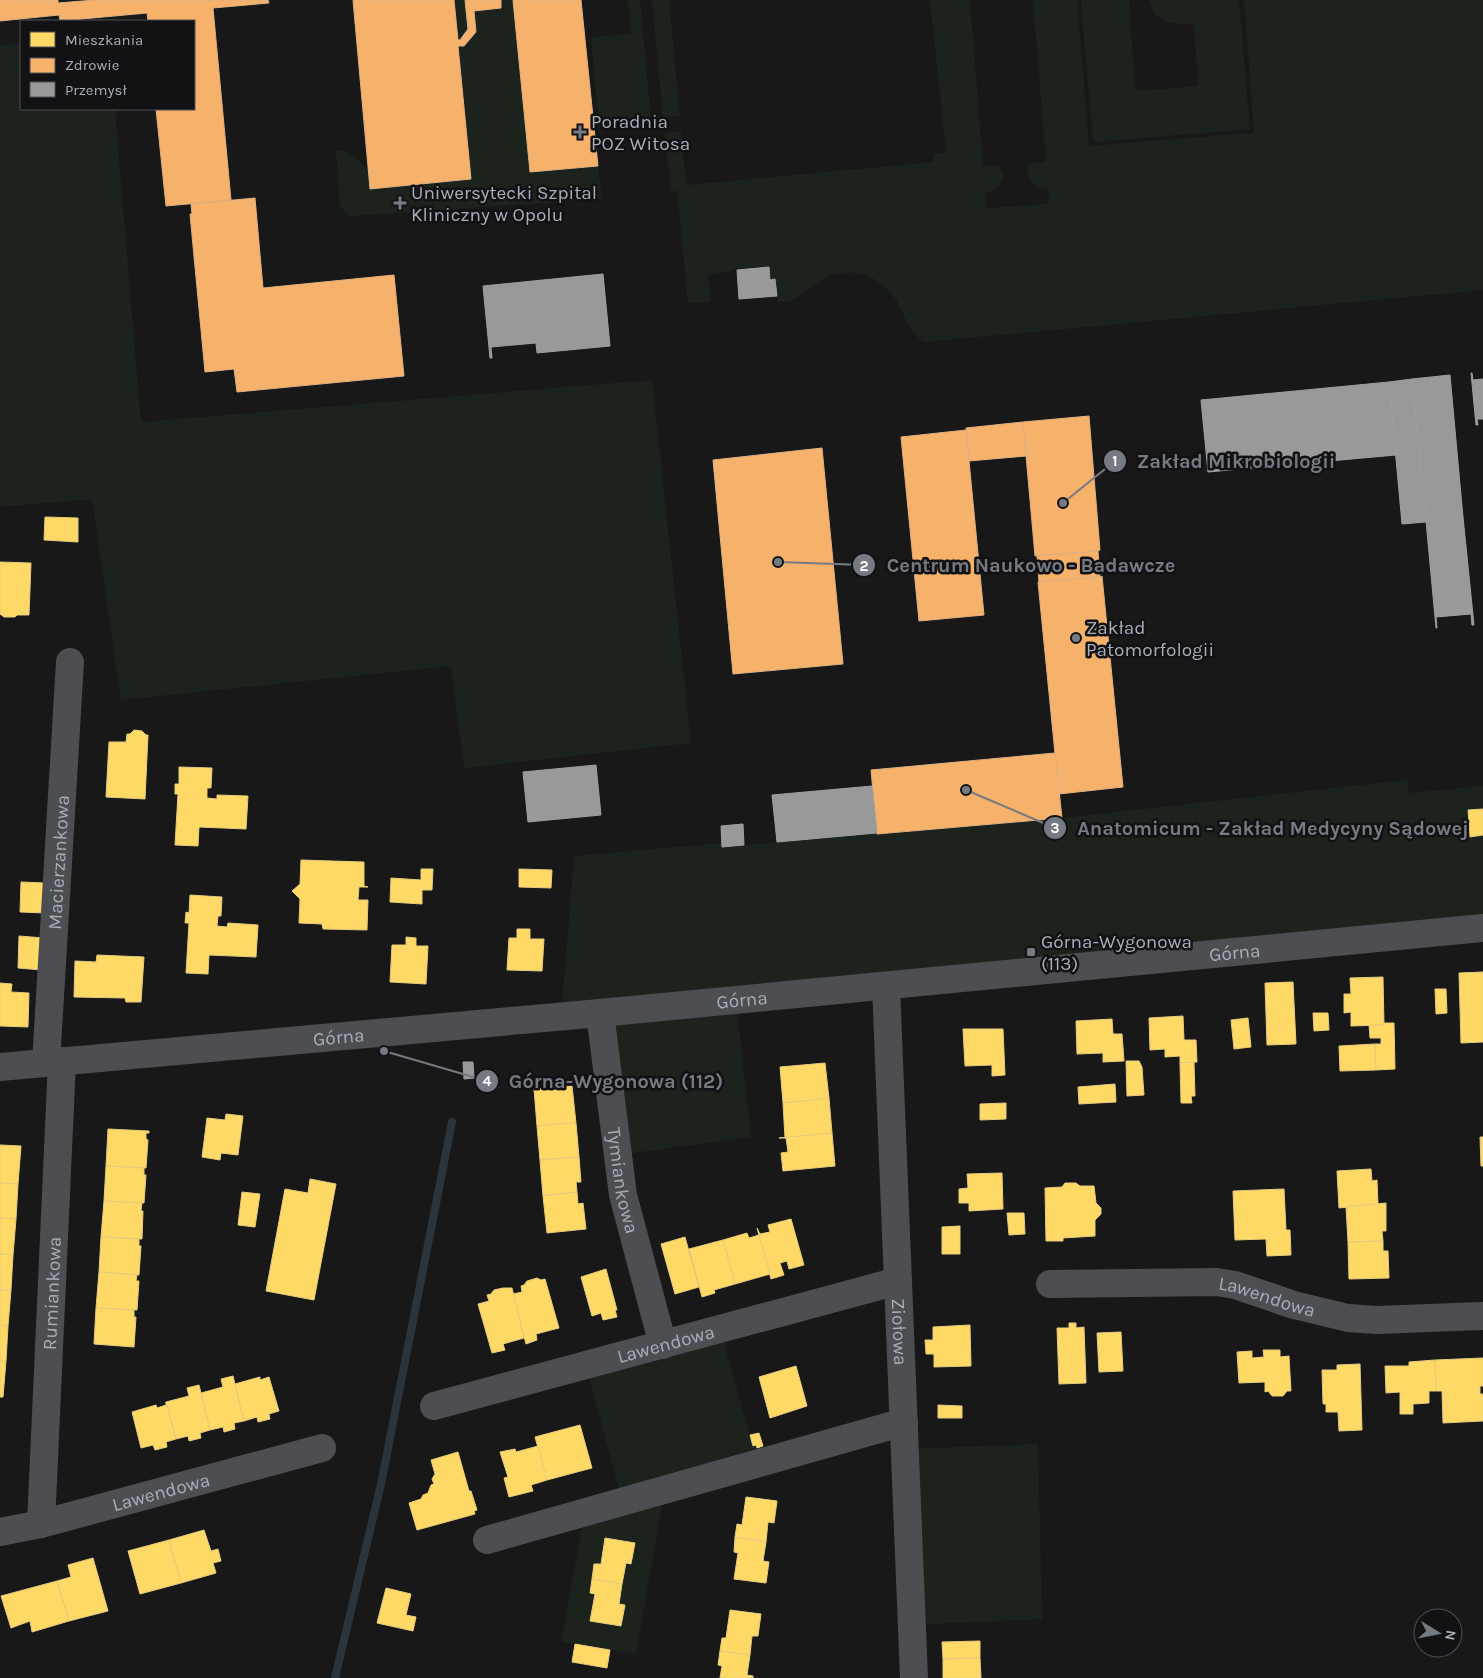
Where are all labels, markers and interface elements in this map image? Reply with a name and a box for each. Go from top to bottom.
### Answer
legend [20,20,195,110]
text: Mieszkania [65,31,143,49]
text: Zdrowie [65,56,119,74]
text: Przemysł [65,81,127,99]
place label: Poradnia POZ Witosa [591,111,690,155]
marker: Poradnia POZ Witosa [573,125,587,139]
place label: Uniwersytecki Szpital Kliniczny w Opolu [411,182,597,226]
marker: Uniwersytecki Szpital Kliniczny w Opolu [393,196,407,210]
callout: Zakład Mikrobiologii [1102,444,1346,479]
text: Zakład Mikrobiologii [1137,450,1335,473]
text: 1 [1112,452,1118,470]
callout: Centrum Naukowo - Badawcze [851,548,1185,583]
text: Centrum Naukowo - Badawcze [887,554,1175,577]
text: 2 [859,557,869,575]
place label: Zakład Patomorfologii [1086,617,1214,661]
marker: Zakład Patomorfologii [1070,632,1082,644]
street label: Macierzankowa [44,794,74,930]
callout: Anatomicum - Zakład Medycyny Sądowej [1042,811,1479,846]
text: Anatomicum - Zakład Medycyny Sądowej [1077,817,1469,840]
text: 3 [1050,819,1060,837]
place label: Górna-Wygonowa (113) [1041,931,1192,975]
street label: Górna [1208,939,1261,966]
marker: Górna-Wygonowa (113) [1025,946,1037,958]
street label: Górna [715,987,769,1014]
street label: Górna [312,1024,365,1051]
callout: Górna-Wygonowa (112) [474,1063,733,1098]
text: Górna-Wygonowa (112) [509,1070,723,1093]
text: 4 [483,1072,492,1090]
street label: Tymiankowa [603,1126,643,1236]
street label: Rumiankowa [39,1236,66,1351]
street label: Lawendowa [1217,1272,1317,1322]
street label: Ziołowa [887,1298,911,1366]
street label: Lawendowa [615,1321,717,1368]
street label: Lawendowa [110,1469,212,1516]
north arrow [1413,1608,1463,1658]
text: N [1441,1629,1460,1642]

